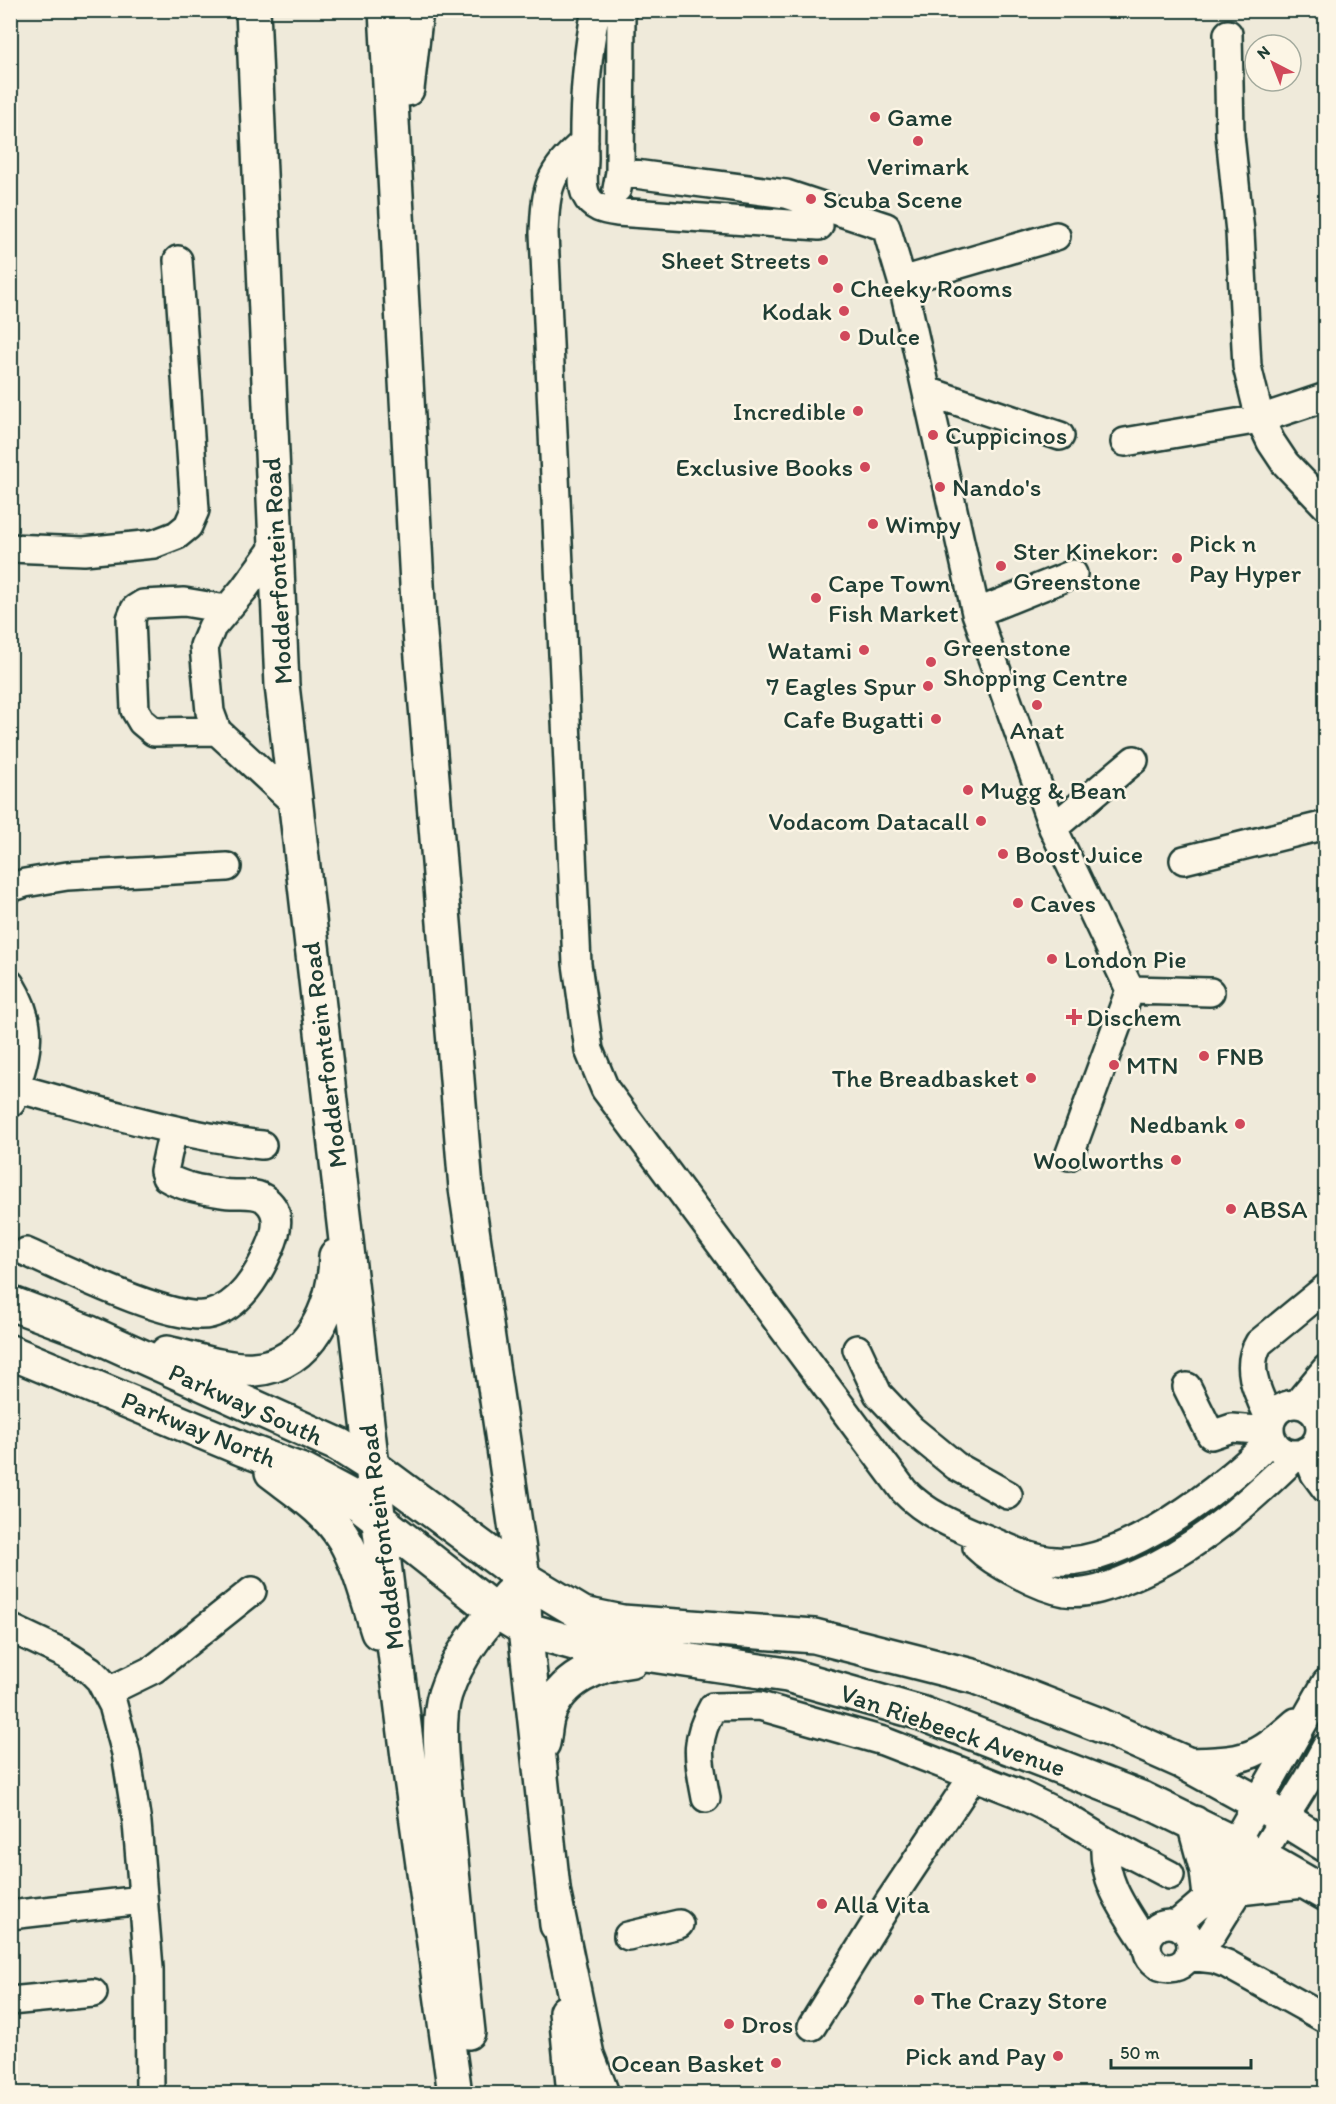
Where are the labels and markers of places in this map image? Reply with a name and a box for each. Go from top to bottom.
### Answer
place label: Game [887,101,953,133]
marker: Game [868,110,882,124]
marker: Verimark [911,134,925,148]
place label: Verimark [867,150,969,182]
place label: Scuba Scene [823,183,963,215]
marker: Scuba Scene [804,192,818,206]
place label: Sheet Streets [661,244,811,276]
marker: Sheet Streets [816,253,830,267]
place label: Cheeky Rooms [850,272,1013,304]
marker: Cheeky Rooms [831,281,845,295]
place label: Kodak [762,295,832,327]
marker: Kodak [837,304,851,318]
place label: Dulce [857,320,920,352]
marker: Dulce [838,329,852,343]
place label: Incredible [733,395,846,427]
marker: Incredible [851,404,865,418]
place label: Cuppicinos [945,419,1067,451]
marker: Cuppicinos [926,428,940,442]
place label: Exclusive Books [676,451,853,483]
marker: Exclusive Books [858,460,872,474]
place label: Nando's [952,471,1041,503]
marker: Nando's [933,480,947,494]
place label: Wimpy [885,508,961,540]
marker: Wimpy [866,517,880,531]
place label: Pick n Pay Hyper [1189,527,1302,589]
place label: Ster Kinekor: Greenstone [1013,535,1158,597]
marker: Pick n Pay Hyper [1170,551,1184,565]
marker: Ster Kinekor: Greenstone [994,559,1008,573]
place label: Cape Town Fish Market [828,567,959,629]
marker: Cape Town Fish Market [809,591,823,605]
place label: Greenstone Shopping Centre [943,631,1128,693]
place label: Watami [767,634,852,666]
marker: Watami [857,643,871,657]
marker: Greenstone Shopping Centre [924,655,938,669]
place label: 7 Eagles Spur [766,670,916,702]
marker: 7 Eagles Spur [921,679,935,693]
marker: Anat [1030,698,1044,712]
place label: Cafe Bugatti [783,703,924,735]
marker: Cafe Bugatti [929,712,943,726]
place label: Anat [1010,714,1065,746]
place label: Mugg & Bean [980,774,1127,806]
marker: Mugg & Bean [961,783,975,797]
place label: Vodacom Datacall [768,805,969,837]
marker: Vodacom Datacall [974,814,988,828]
place label: Boost Juice [1015,838,1143,870]
marker: Boost Juice [996,847,1010,861]
place label: Caves [1030,887,1096,919]
marker: Caves [1011,896,1025,910]
place label: London Pie [1064,943,1187,975]
marker: London Pie [1045,952,1059,966]
place label: Dischem [1086,1001,1181,1033]
marker: Dischem [1067,1010,1081,1024]
place label: FNB [1216,1040,1264,1072]
place label: MTN [1126,1049,1179,1081]
marker: FNB [1197,1049,1211,1063]
marker: MTN [1107,1058,1121,1072]
place label: The Breadbasket [832,1062,1019,1094]
marker: The Breadbasket [1024,1071,1038,1085]
place label: Nedbank [1129,1108,1229,1140]
marker: Nedbank [1233,1117,1247,1131]
place label: Woolworths [1033,1144,1164,1176]
marker: Woolworths [1169,1153,1183,1167]
place label: ABSA [1243,1193,1308,1225]
marker: ABSA [1224,1202,1238,1216]
place label: Alla Vita [834,1888,930,1920]
marker: Alla Vita [815,1897,829,1911]
place label: The Crazy Store [931,1984,1108,2016]
marker: The Crazy Store [912,1993,926,2007]
place label: Dros [741,2008,793,2040]
marker: Dros [722,2017,736,2031]
place label: Pick and Pay [905,2040,1046,2072]
place label: Ocean Basket [611,2047,764,2079]
marker: Pick and Pay [1051,2049,1065,2063]
marker: Ocean Basket [769,2056,783,2070]

